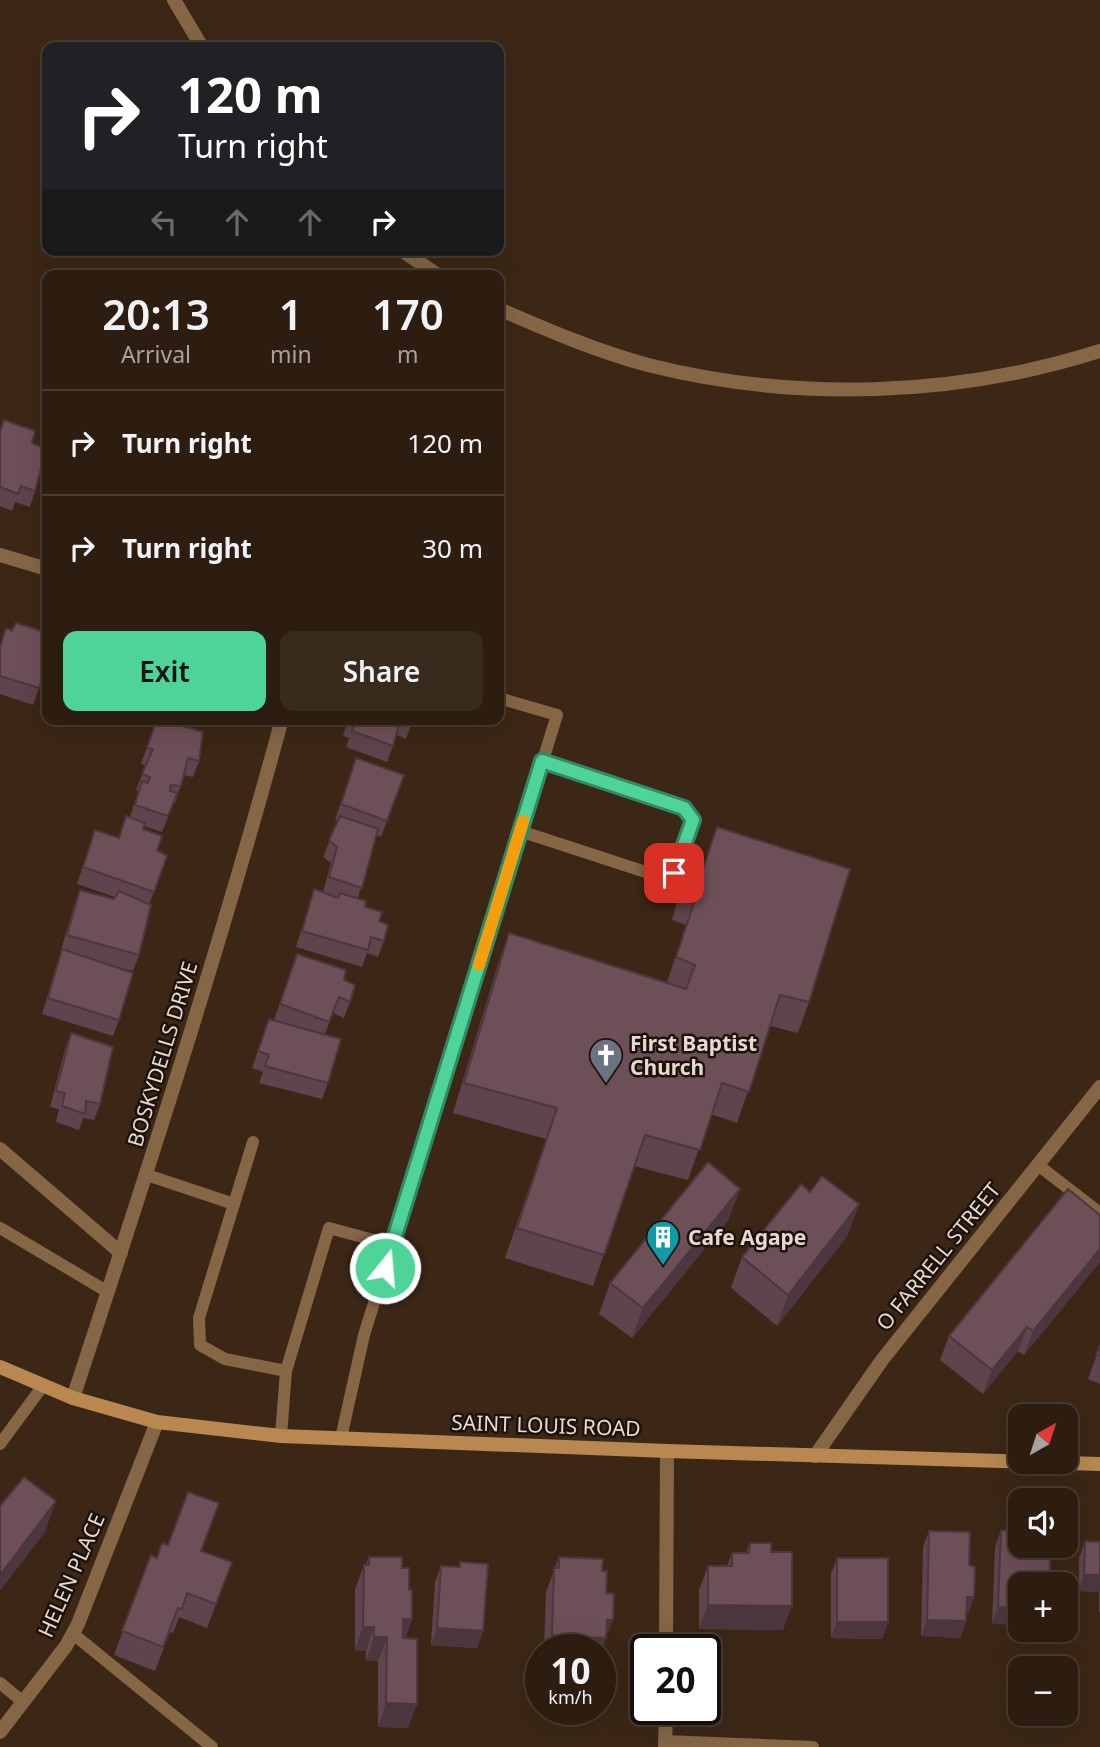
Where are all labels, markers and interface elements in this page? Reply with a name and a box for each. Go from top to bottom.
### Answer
text: 120 m [178,61,323,127]
icon: right [63,70,154,161]
text: Turn right [178,124,328,167]
icon: left [145,203,183,241]
icon: ahead [218,203,256,241]
icon: ahead [291,203,329,241]
icon: right [364,203,402,241]
text: 20:13 [102,285,210,342]
text: 1 [279,285,303,342]
text: 170 [372,285,444,342]
text: Arrival [121,338,191,370]
text: min [270,338,312,370]
text: m [397,338,419,370]
icon: right [63,424,101,462]
text: Turn right [122,425,252,461]
text: 120 m [407,425,483,461]
icon: right [63,529,101,567]
text: Turn right [122,530,252,566]
text: 30 m [422,530,483,566]
button: Exit [63,631,266,711]
button: Share [280,631,483,711]
pin [644,843,704,903]
icon: arrive [655,854,693,892]
street label: BOSKYDELLS DRIVE [121,958,203,1150]
place label: First Baptist Church [630,1029,757,1081]
church icon: First Baptist Church [587,1036,625,1085]
street label: O FARRELL STREET [870,1176,1006,1336]
building icon: Cafe Agape [644,1218,682,1267]
place label: Cafe Agape [688,1223,806,1251]
position arrow [348,1231,422,1305]
north arrow [1008,1404,1078,1474]
map controls [1008,1404,1078,1726]
street label: SAINT LOUIS ROAD [451,1408,641,1442]
button: sound [1008,1488,1078,1558]
street label: HELEN PLACE [31,1509,111,1641]
button: + [1008,1572,1078,1642]
speed limit sign: 20 [630,1634,721,1725]
text: 10 [550,1647,591,1694]
button: − [1008,1656,1078,1726]
text: km/h [548,1685,593,1709]

